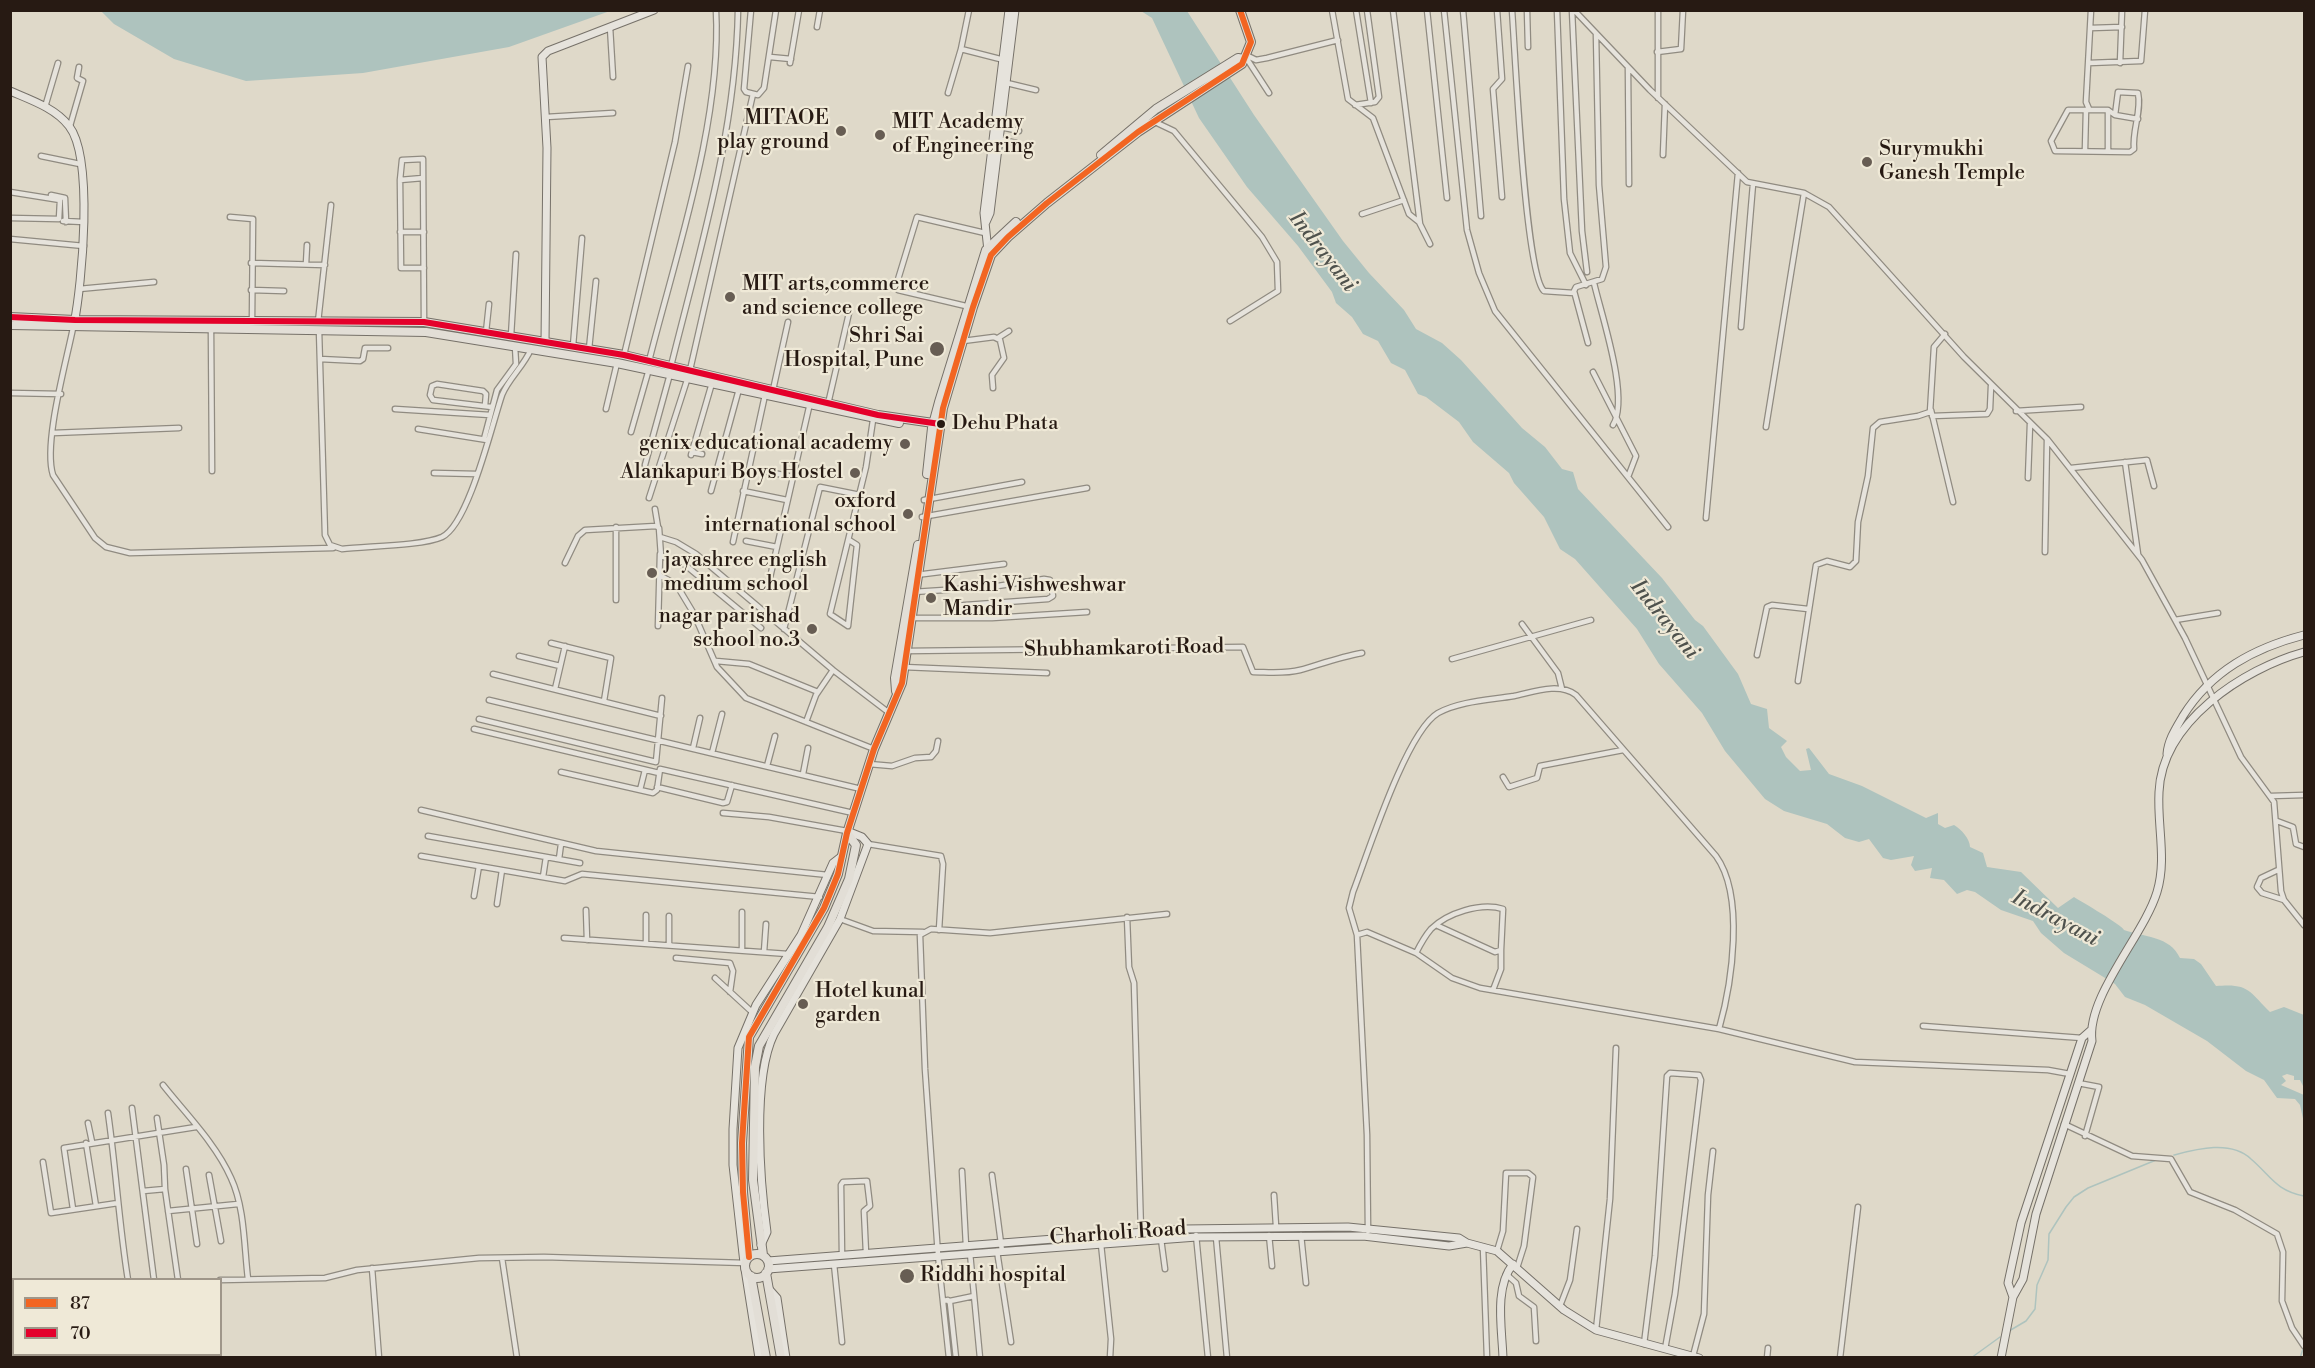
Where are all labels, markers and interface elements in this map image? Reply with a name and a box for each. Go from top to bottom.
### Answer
place label: MITAOE play ground [717,106,829,156]
place label: MIT Academy of Engineering [892,110,1034,160]
marker: MITAOE play ground [834,124,848,138]
marker: MIT Academy of Engineering [873,128,887,142]
place label: Surymukhi Ganesh Temple [1879,137,2025,187]
marker: Surymukhi Ganesh Temple [1860,155,1874,169]
water label: Indrayani [1282,206,1362,298]
place label: MIT arts,commerce and science college [742,272,929,322]
marker: MIT arts,commerce and science college [723,290,737,304]
place label: Shri Sai Hospital, Pune [784,324,924,374]
marker: Shri Sai Hospital, Pune [928,340,946,358]
place label: Dehu Phata [952,412,1058,436]
marker: Dehu Phata [935,418,947,430]
place label: genix educational academy [639,431,893,457]
marker: genix educational academy [898,437,912,451]
place label: Alankapuri Boys Hostel [620,460,843,486]
marker: Alankapuri Boys Hostel [848,466,862,480]
place label: oxford international school [704,489,896,539]
marker: oxford international school [901,507,915,521]
place label: jayashree english medium school [664,548,827,598]
marker: jayashree english medium school [645,566,659,580]
place label: Kashi Vishweshwar Mandir [943,573,1126,623]
water label: Indrayani [1624,575,1704,665]
marker: Kashi Vishweshwar Mandir [924,591,938,605]
place label: nagar parishad school no.3 [659,604,800,654]
marker: nagar parishad school no.3 [805,622,819,636]
street label: Shubhamkaroti Road [1024,635,1224,663]
water label: Indrayani [2007,885,2103,953]
place label: Hotel kunal garden [815,979,925,1029]
marker: Hotel kunal garden [796,997,810,1011]
street label: Charholi Road [1049,1217,1187,1251]
place label: Riddhi hospital [920,1263,1066,1289]
marker: Riddhi hospital [898,1267,916,1285]
legend [12,1278,222,1356]
text: 87 [70,1292,90,1315]
text: 70 [70,1322,91,1345]

